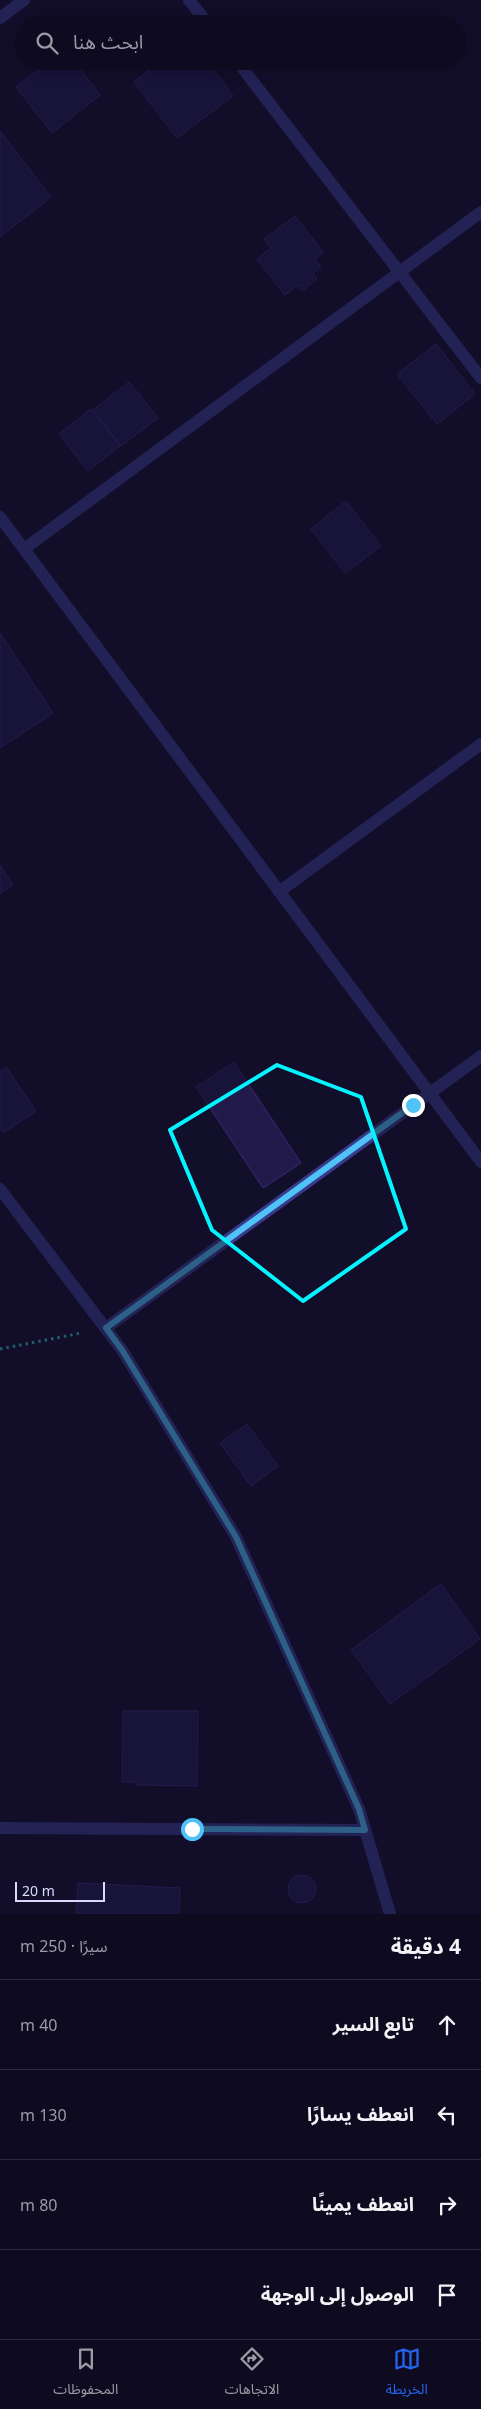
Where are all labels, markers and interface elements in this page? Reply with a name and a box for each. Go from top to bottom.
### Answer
search box [15,15,466,70]
icon: search [33,29,61,57]
text: ابحث هنا [73,29,143,55]
route end [402,1094,425,1117]
route start [181,1818,204,1841]
scale bar [15,1879,105,1902]
text: 20 m [22,1881,55,1900]
text: 4 دقيقة [391,1932,461,1960]
text: سيرًا · 250 m [20,1935,107,1957]
text: تابع السير [333,2011,414,2037]
icon: ahead [433,2011,461,2039]
text: 40 m [20,2014,57,2036]
text: انعطف يسارًا [307,2101,414,2127]
icon: left [433,2101,461,2129]
text: 130 m [20,2104,67,2126]
text: انعطف يمينًا [312,2191,414,2217]
icon: right [433,2191,461,2219]
text: 80 m [20,2194,57,2216]
text: الوصول إلى الوجهة [261,2281,414,2307]
icon: arrive [433,2281,461,2309]
tab: المحفوظات [53,2345,118,2404]
tab: الاتجاهات [225,2345,279,2404]
tab: الخريطة [386,2345,428,2404]

